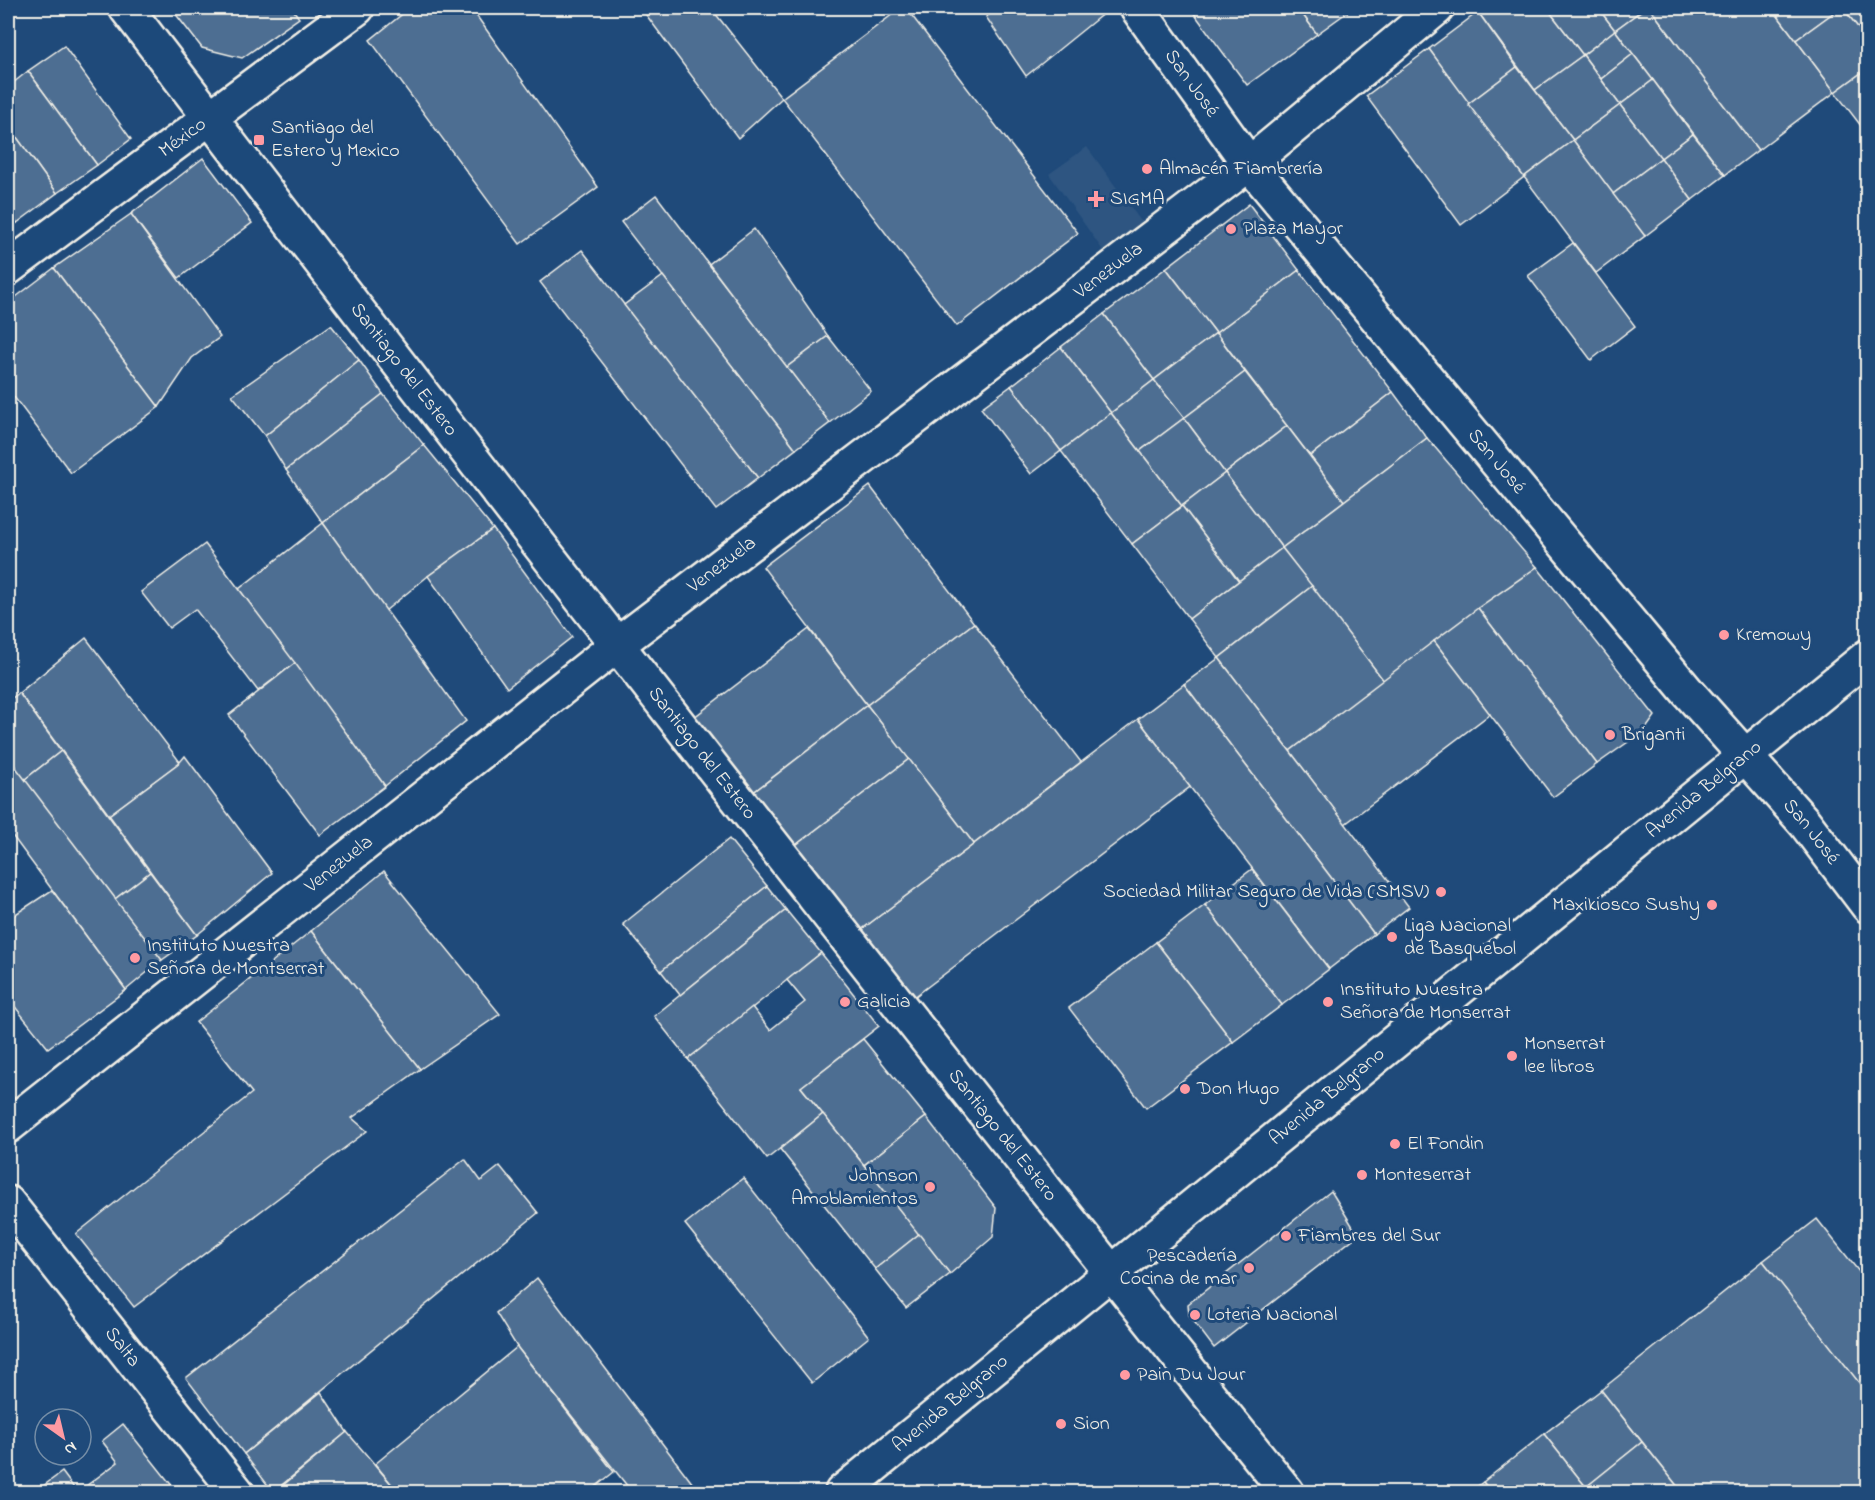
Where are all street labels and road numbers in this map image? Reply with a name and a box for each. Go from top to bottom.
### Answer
street label: San José [1157,43,1226,124]
street label: México [153,110,213,165]
street label: Venezuela [1067,235,1149,307]
street label: Santiago del Estero [343,297,465,443]
street label: San José [1460,422,1532,501]
street label: Venezuela [680,529,763,601]
street label: Santiago del Estero [640,681,763,826]
street label: Avenida Belgrano [1640,733,1768,846]
street label: San José [1775,792,1847,871]
street label: Venezuela [298,828,380,901]
street label: Avenida Belgrano [1263,1040,1392,1153]
street label: Santiago del Estero [941,1063,1064,1208]
street label: Salta [97,1321,147,1374]
street label: Avenida Belgrano [886,1347,1015,1460]

